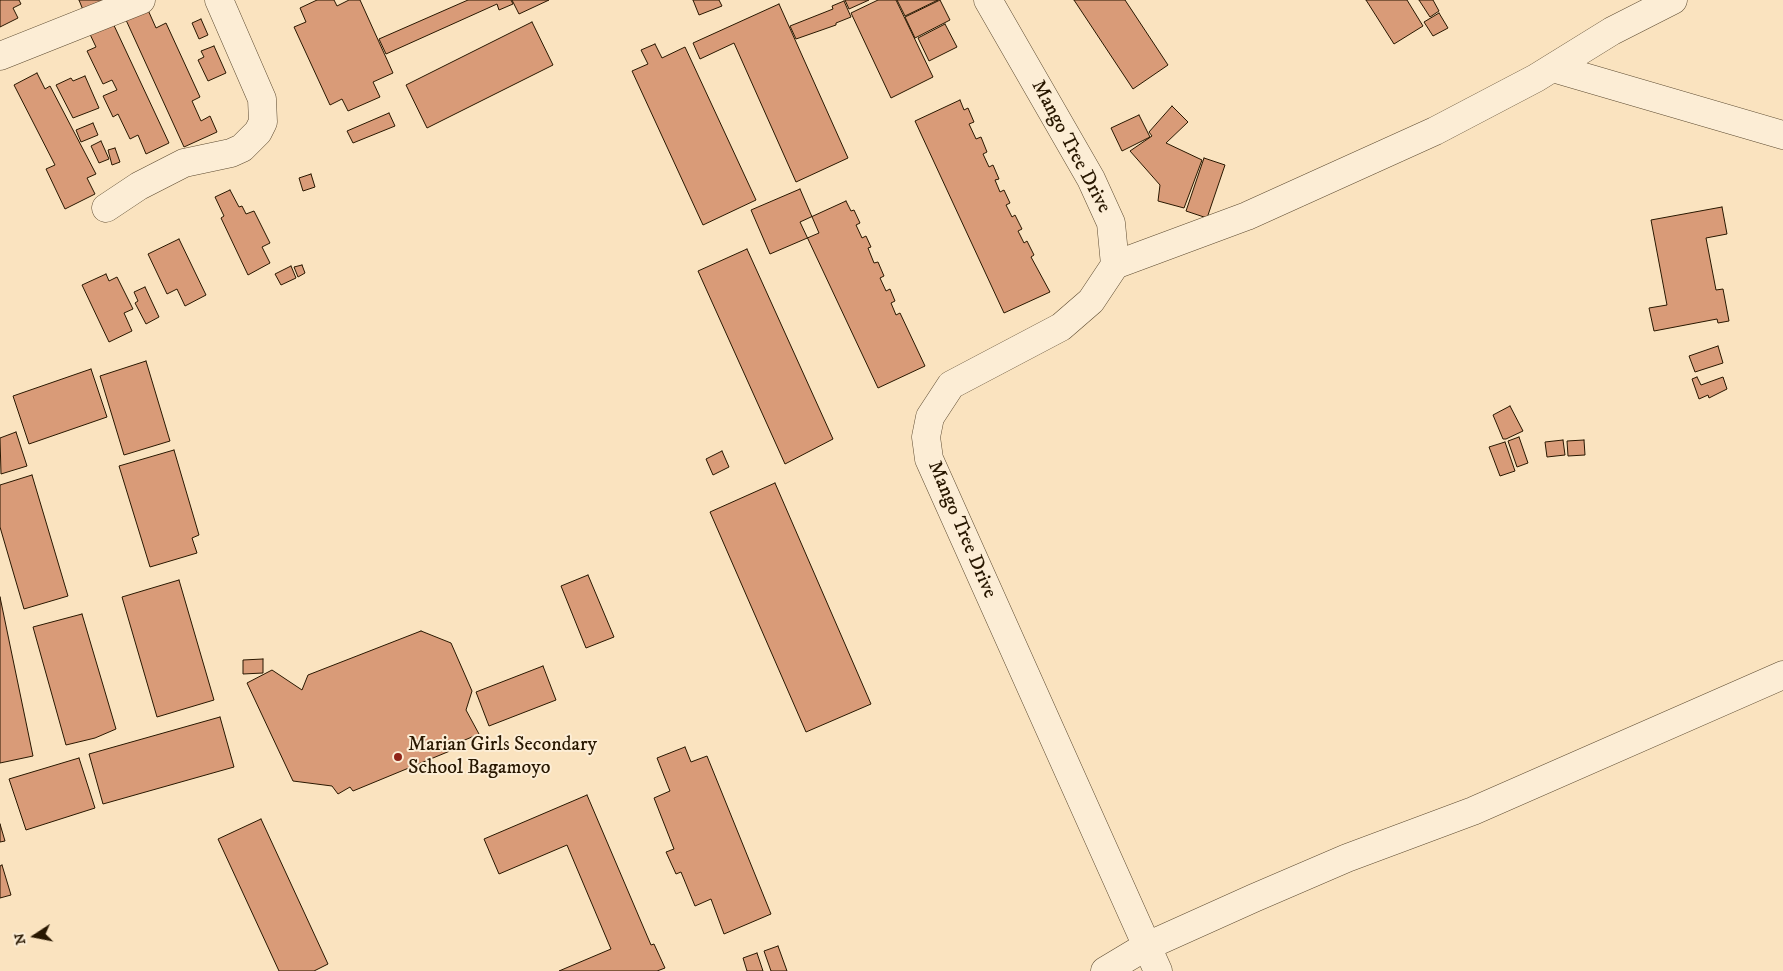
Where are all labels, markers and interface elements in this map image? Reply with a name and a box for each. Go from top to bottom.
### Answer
street label: Mango Tree Drive [1025,77,1115,217]
street label: Mango Tree Drive [921,458,1001,602]
place label: Marian Girls Secondary School Bagamoyo [408,734,597,781]
marker: Marian Girls Secondary School Bagamoyo [392,751,404,763]
north arrow [10,911,60,961]
text: N [10,932,30,946]

